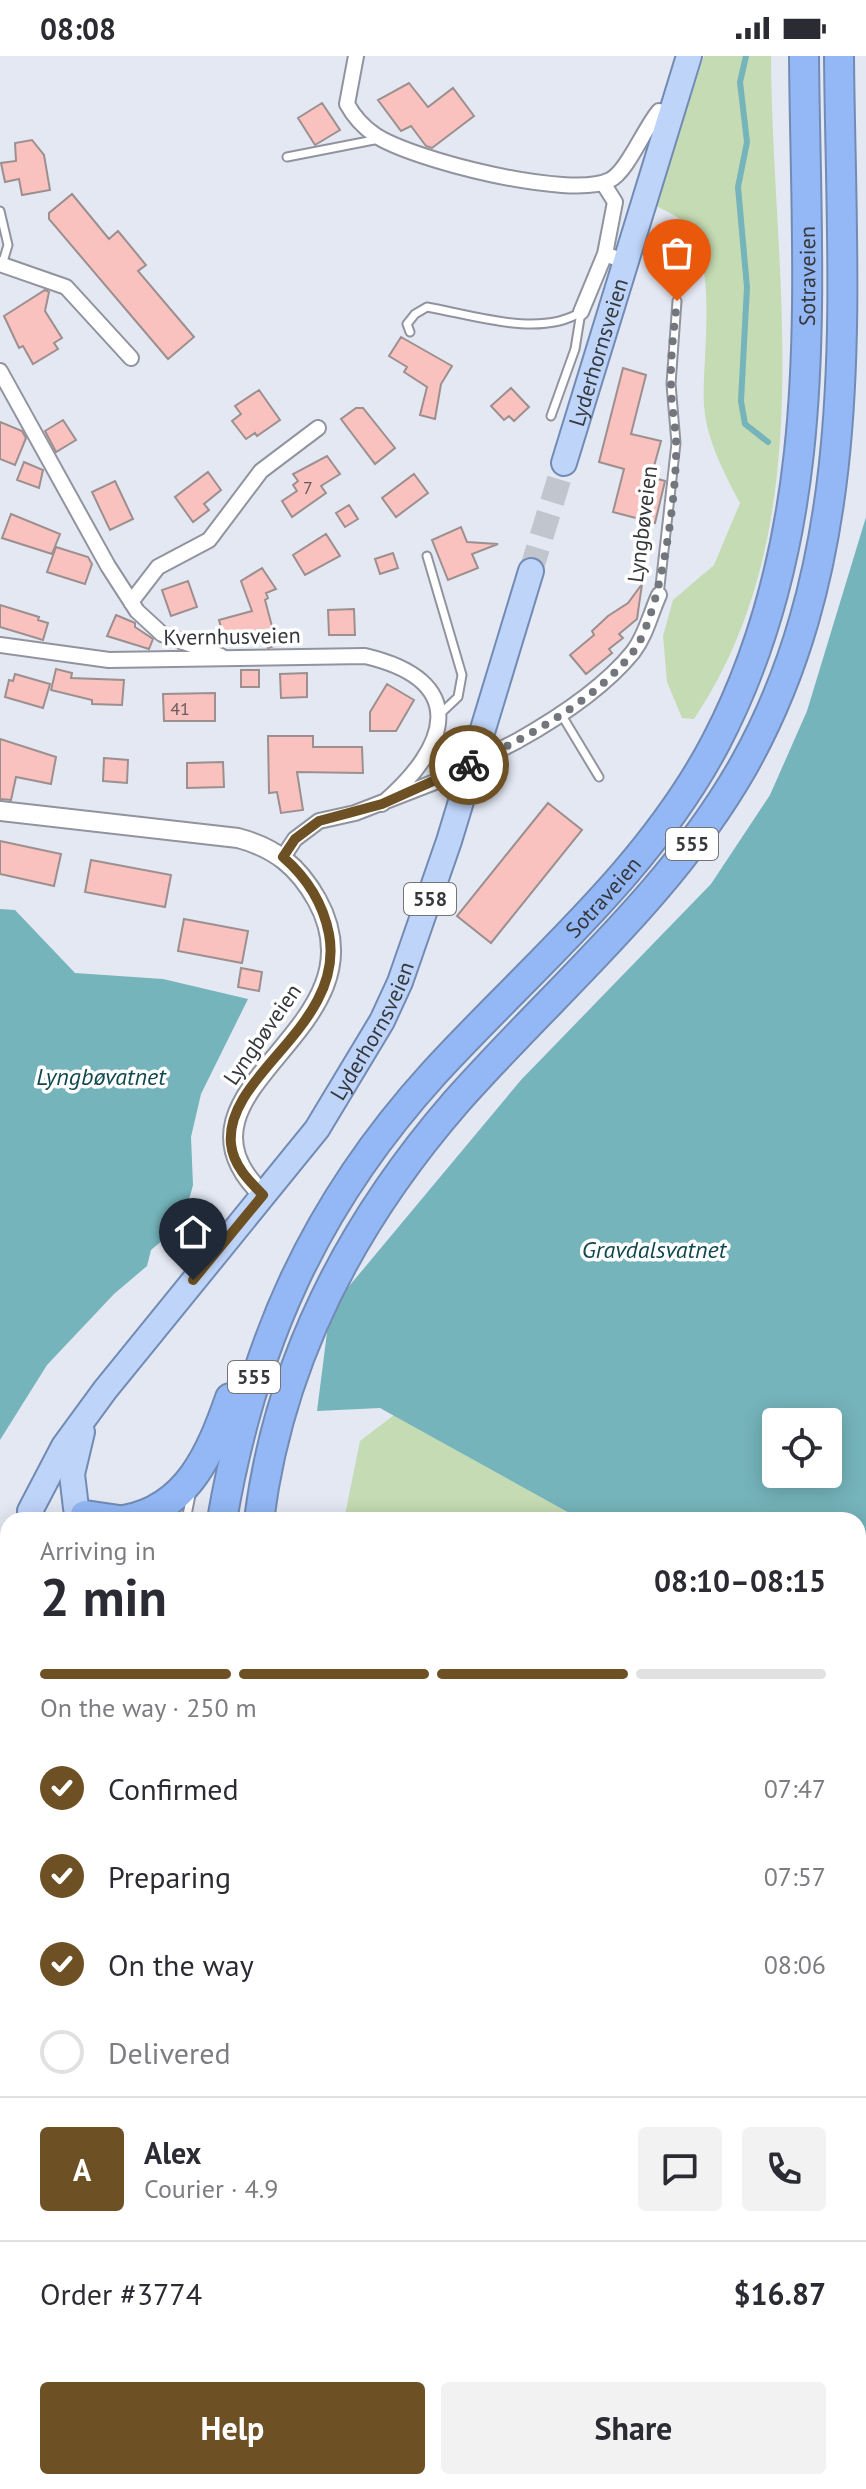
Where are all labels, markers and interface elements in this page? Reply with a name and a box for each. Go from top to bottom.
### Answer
text: 08:08 [40,9,116,48]
pin [643,219,711,301]
street label: Sotraveien [793,226,821,326]
icon: bag [655,231,699,275]
street label: Lyderhornsveien [562,275,634,430]
street label: Lyngbøveien [621,464,663,584]
house number: 7 [303,476,313,499]
street label: Kvernhusveien [163,621,301,651]
house number: 41 [170,697,190,720]
courier [429,725,509,805]
icon: bike [447,743,491,787]
road number: 555 [666,828,718,860]
street label: Sotraveien [559,851,647,944]
road number: 558 [404,883,456,915]
street label: Lyderhornsveien [324,958,420,1105]
street label: Lyngbøveien [217,978,307,1090]
water label: Lyngbøvatnet [36,1061,167,1092]
pin [159,1198,227,1280]
icon: home [171,1210,215,1254]
water label: Gravdalsvatnet [582,1234,728,1265]
road number: 555 [228,1361,280,1393]
map controls [762,1408,842,1488]
button: locate [762,1408,842,1488]
text: Arriving in [40,1534,156,1567]
text: 08:10–08:15 [654,1561,826,1600]
text: 2 min [40,1563,167,1630]
text: On the way · 250 m [40,1691,257,1724]
icon: check [40,1766,84,1810]
text: Confirmed [108,1769,239,1808]
text: 07:47 [764,1772,826,1805]
icon: check [40,1854,84,1898]
text: Preparing [108,1857,231,1896]
text: 07:57 [764,1860,826,1893]
icon: check [40,1942,84,1986]
text: On the way [108,1945,254,1984]
text: 08:06 [764,1948,826,1981]
text: Delivered [108,2033,231,2072]
button: chat [638,2127,722,2211]
button: phone [742,2127,826,2211]
text: Alex [144,2133,201,2172]
text: A [73,2150,91,2189]
text: Courier · 4.9 [144,2172,278,2205]
text: Order #3774 [40,2274,202,2313]
text: $16.87 [734,2274,826,2313]
button: Help [40,2382,425,2474]
button: Share [441,2382,826,2474]

